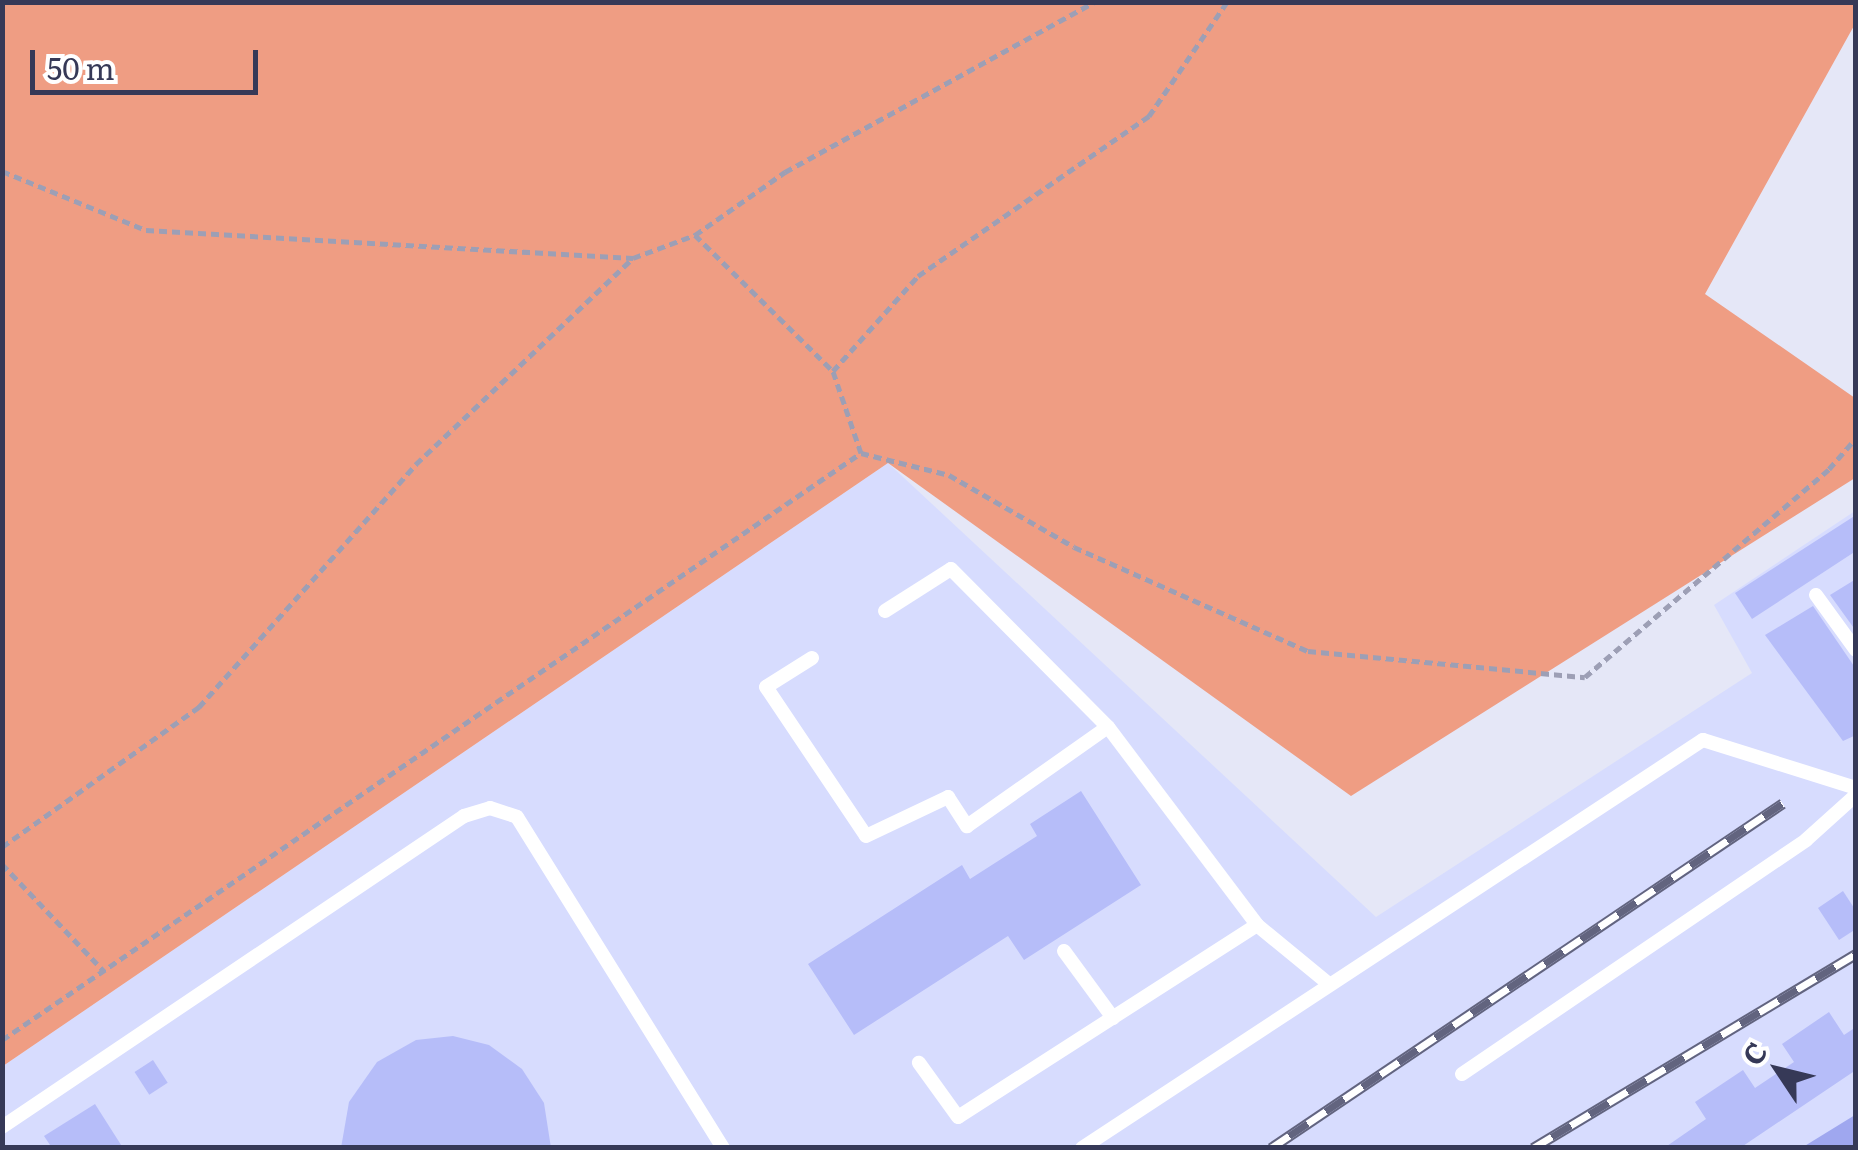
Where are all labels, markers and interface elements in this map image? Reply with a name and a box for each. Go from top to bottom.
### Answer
scale bar [35,30,262,92]
text: 50 m [47,45,115,89]
north arrow [1728,1020,1828,1120]
text: С [1731,1033,1776,1073]

